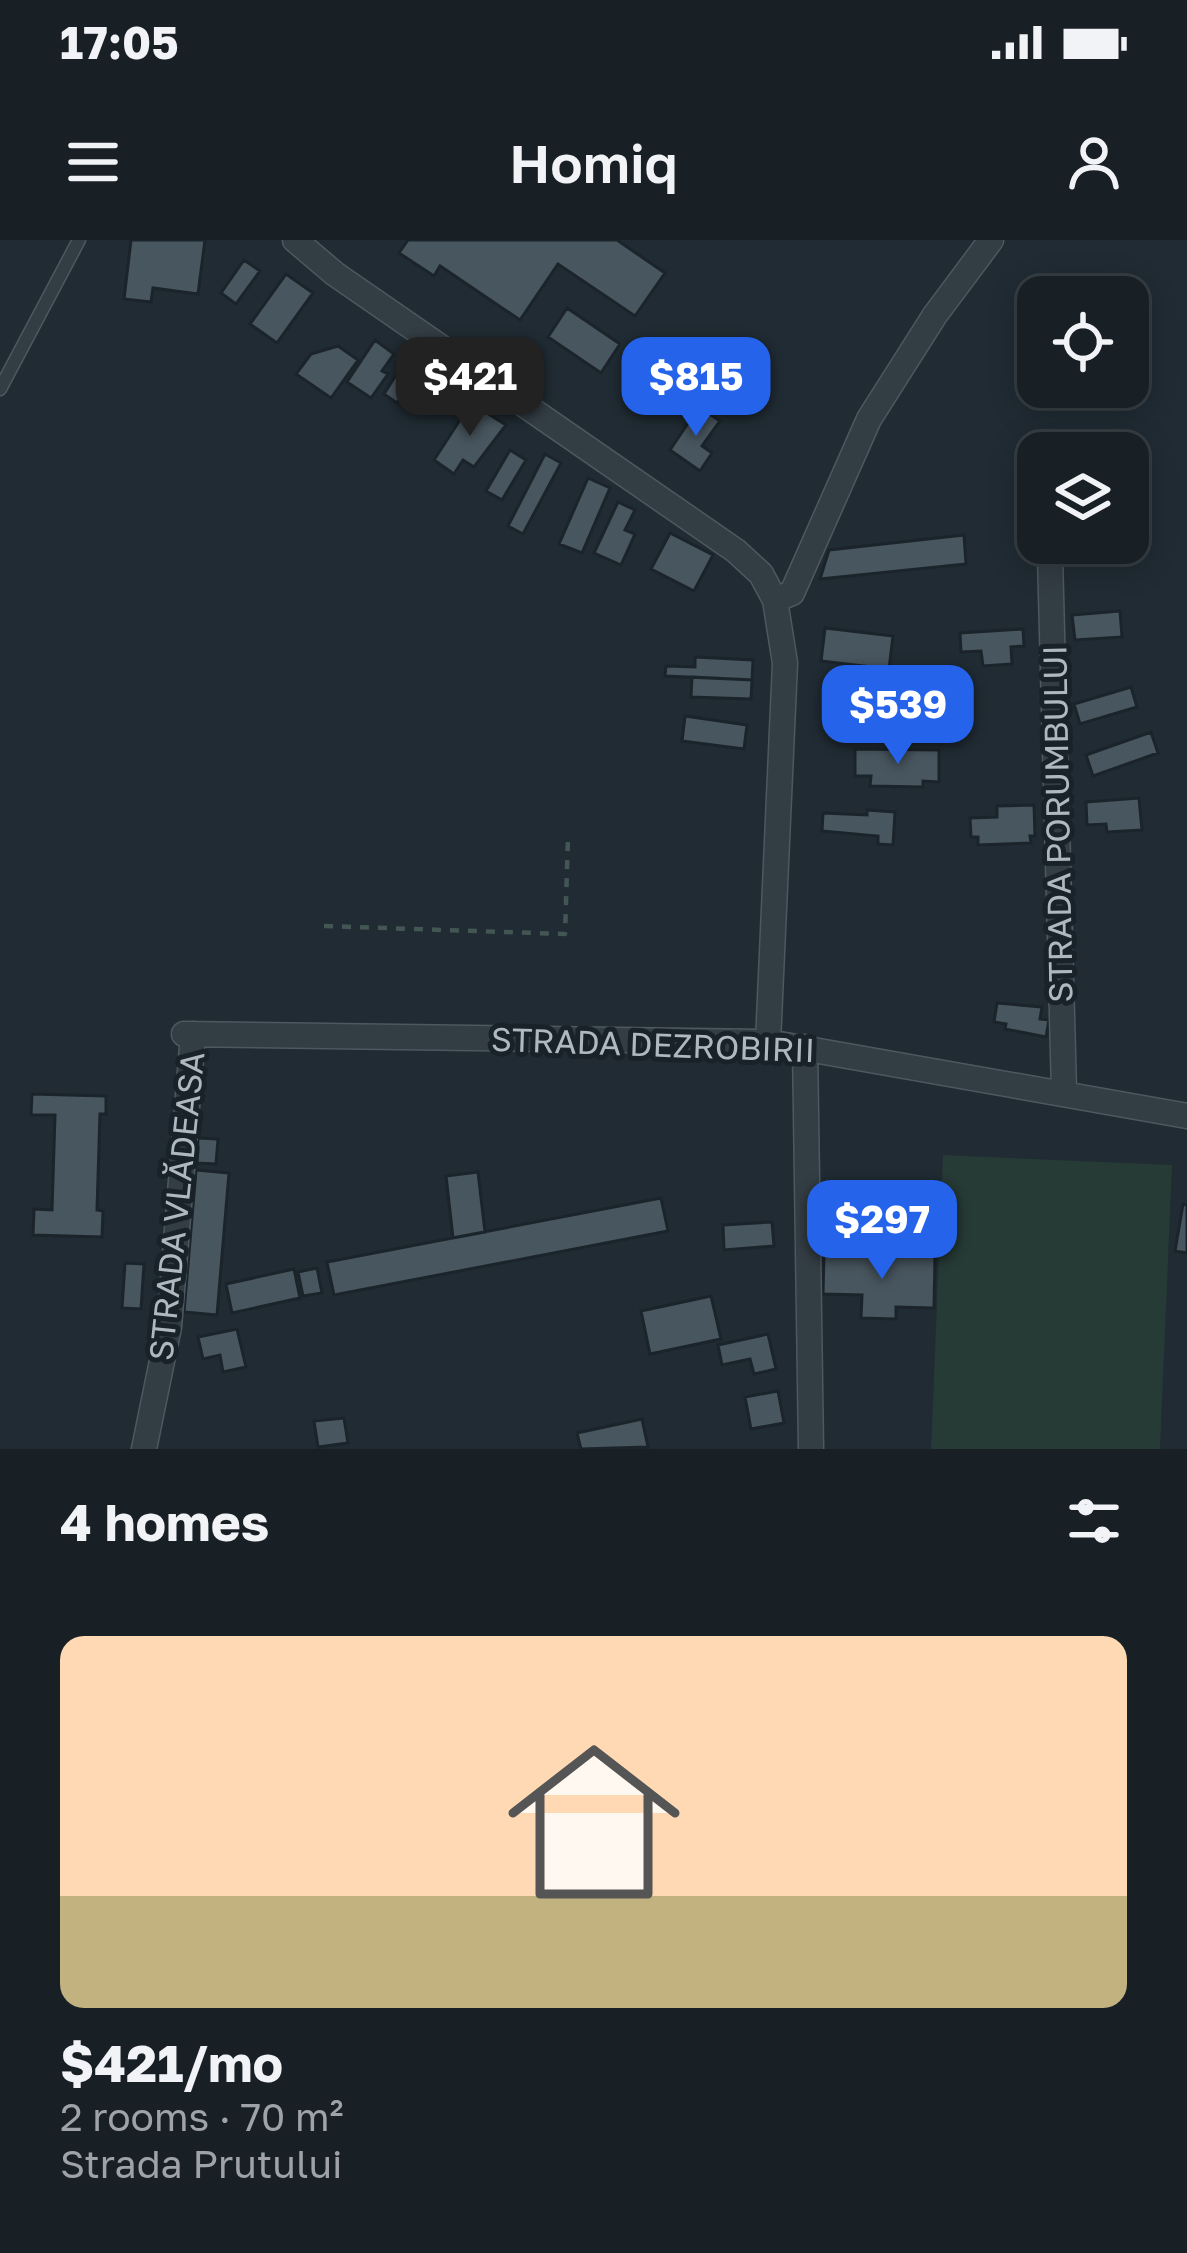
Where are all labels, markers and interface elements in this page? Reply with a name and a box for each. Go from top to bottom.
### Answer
text: 17:05 [60,15,179,69]
icon: menu [60,129,126,195]
icon: person [1061,129,1127,195]
text: Homiq [509,130,678,195]
map controls [1017,276,1149,564]
button: locate [1017,276,1149,408]
pin: $421 [399,337,541,439]
pin: $815 [625,337,767,439]
text: $421 [423,352,517,399]
text: $815 [649,352,743,399]
button: layers [1017,432,1149,564]
street label: STRADA PORUMBULUI [1034,645,1080,1003]
pin: $539 [827,665,969,767]
text: $539 [849,680,947,727]
street label: STRADA DEZROBIRII [490,1019,816,1069]
street label: STRADA VLĂDEASA [140,1050,212,1362]
pin: $297 [811,1180,953,1282]
text: $297 [834,1195,930,1242]
icon: filters [1061,1488,1127,1554]
text: 4 homes [60,1491,269,1552]
icon: home [486,1714,702,1930]
text: $421/mo [60,2032,283,2093]
text: 2 rooms · 70 m² [60,2093,344,2140]
text: Strada Prutului [60,2140,342,2187]

